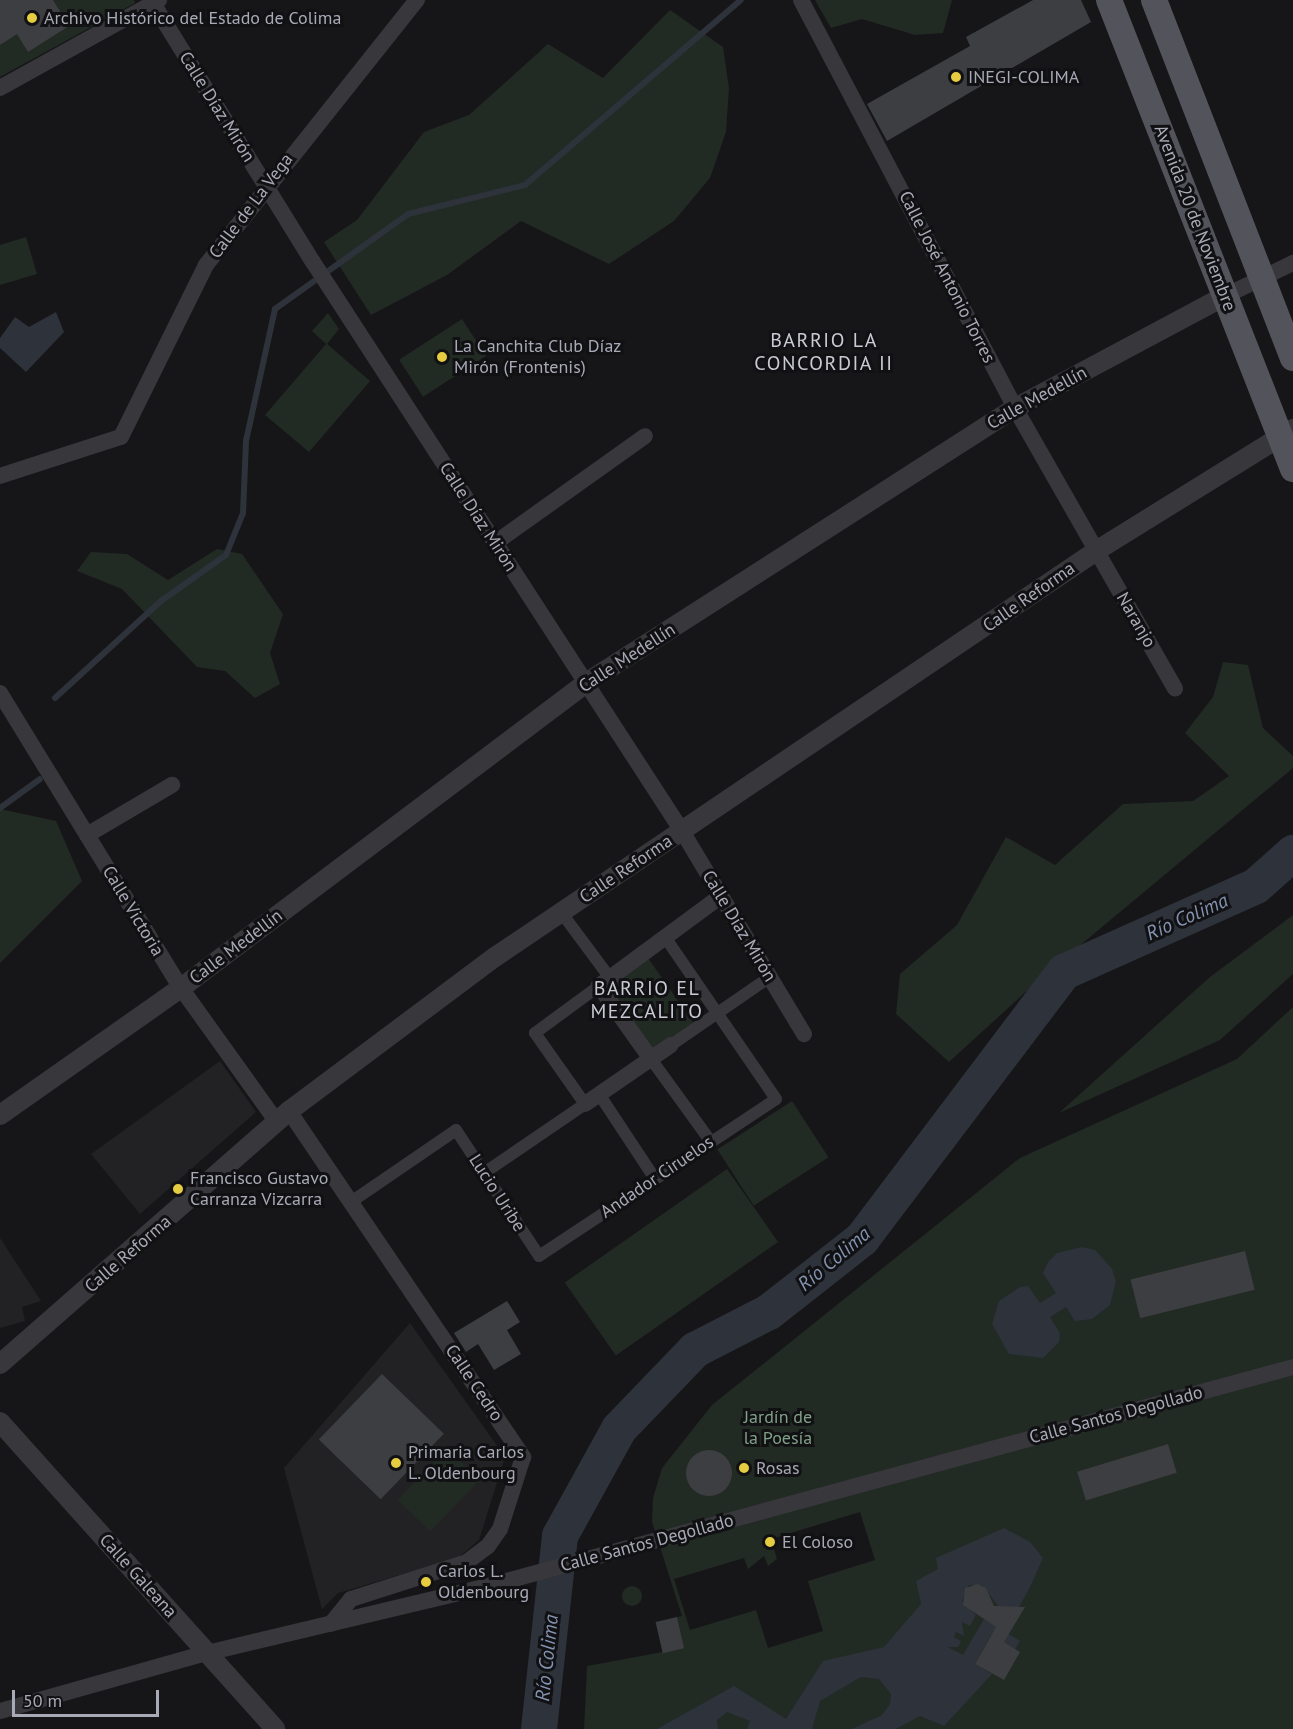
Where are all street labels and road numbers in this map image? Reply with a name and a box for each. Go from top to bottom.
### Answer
street label: Calle Díaz Mirón [174,48,260,166]
street label: Avenida 20 de Noviembre [1150,122,1240,314]
street label: Calle de La Vega [204,149,298,263]
street label: Calle José Antonio Torres [894,187,1000,367]
street label: Calle Medellín [983,362,1091,434]
street label: Calle Díaz Mirón [435,458,521,576]
street label: Calle Reforma [979,557,1079,637]
street label: Naranjo [1112,588,1160,652]
street label: Calle Medellín [575,619,679,697]
street label: Calle Reforma [576,830,676,908]
street label: Calle Victoria [97,862,169,960]
street label: Calle Díaz Mirón [697,866,781,986]
street label: Calle Medellín [185,905,287,989]
street label: Andador Ciruelos [596,1131,718,1223]
street label: Lucio Uribe [464,1150,530,1236]
street label: Calle Reforma [80,1211,176,1297]
street label: Calle Cedro [441,1341,507,1425]
street label: Calle Santos Degollado [1027,1381,1205,1449]
street label: Calle Santos Degollado [558,1509,736,1577]
street label: Calle Galeana [95,1530,181,1622]

